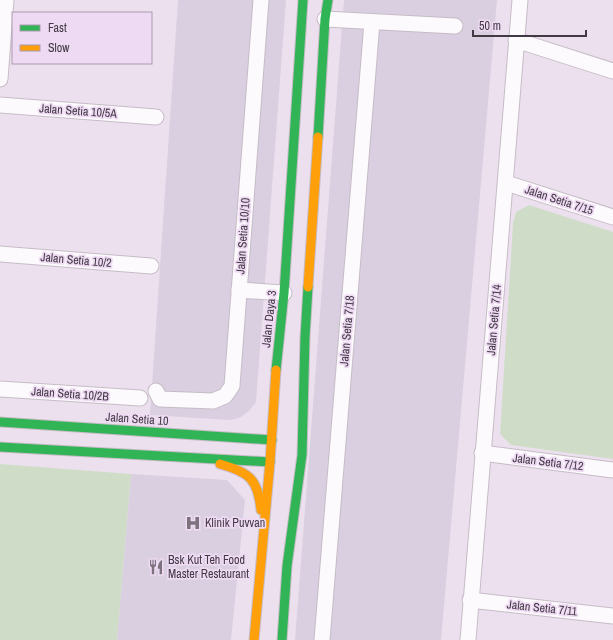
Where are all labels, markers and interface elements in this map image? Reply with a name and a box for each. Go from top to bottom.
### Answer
legend [12,12,152,64]
scale bar [473,12,586,38]
text: 50 m [479,18,501,34]
text: Fast [48,20,67,36]
text: Slow [48,40,70,56]
street label: Jalan Setia 10/5A [39,100,118,122]
street label: Jalan Setia 7/15 [523,181,596,219]
street label: Jalan Setia 10/10 [232,197,254,275]
street label: Jalan Setia 10/2 [40,249,112,271]
street label: Jalan Setia 7/14 [483,283,505,356]
street label: Jalan Daya 3 [258,290,280,348]
street label: Jalan Setia 7/18 [336,295,358,367]
street label: Jalan Setia 10/2B [31,383,110,405]
street label: Jalan Setia 10 [105,409,169,429]
street label: Jalan Setia 7/12 [512,450,584,474]
hospital icon: Klinik Puvvan [184,514,202,532]
place label: Klinik Puvvan [205,515,265,531]
place label: Bsk Kut Teh Food Master Restaurant [168,552,249,582]
restaurant icon: Bsk Kut Teh Food Master Restaurant [147,558,165,576]
street label: Jalan Setia 7/11 [506,596,578,620]

